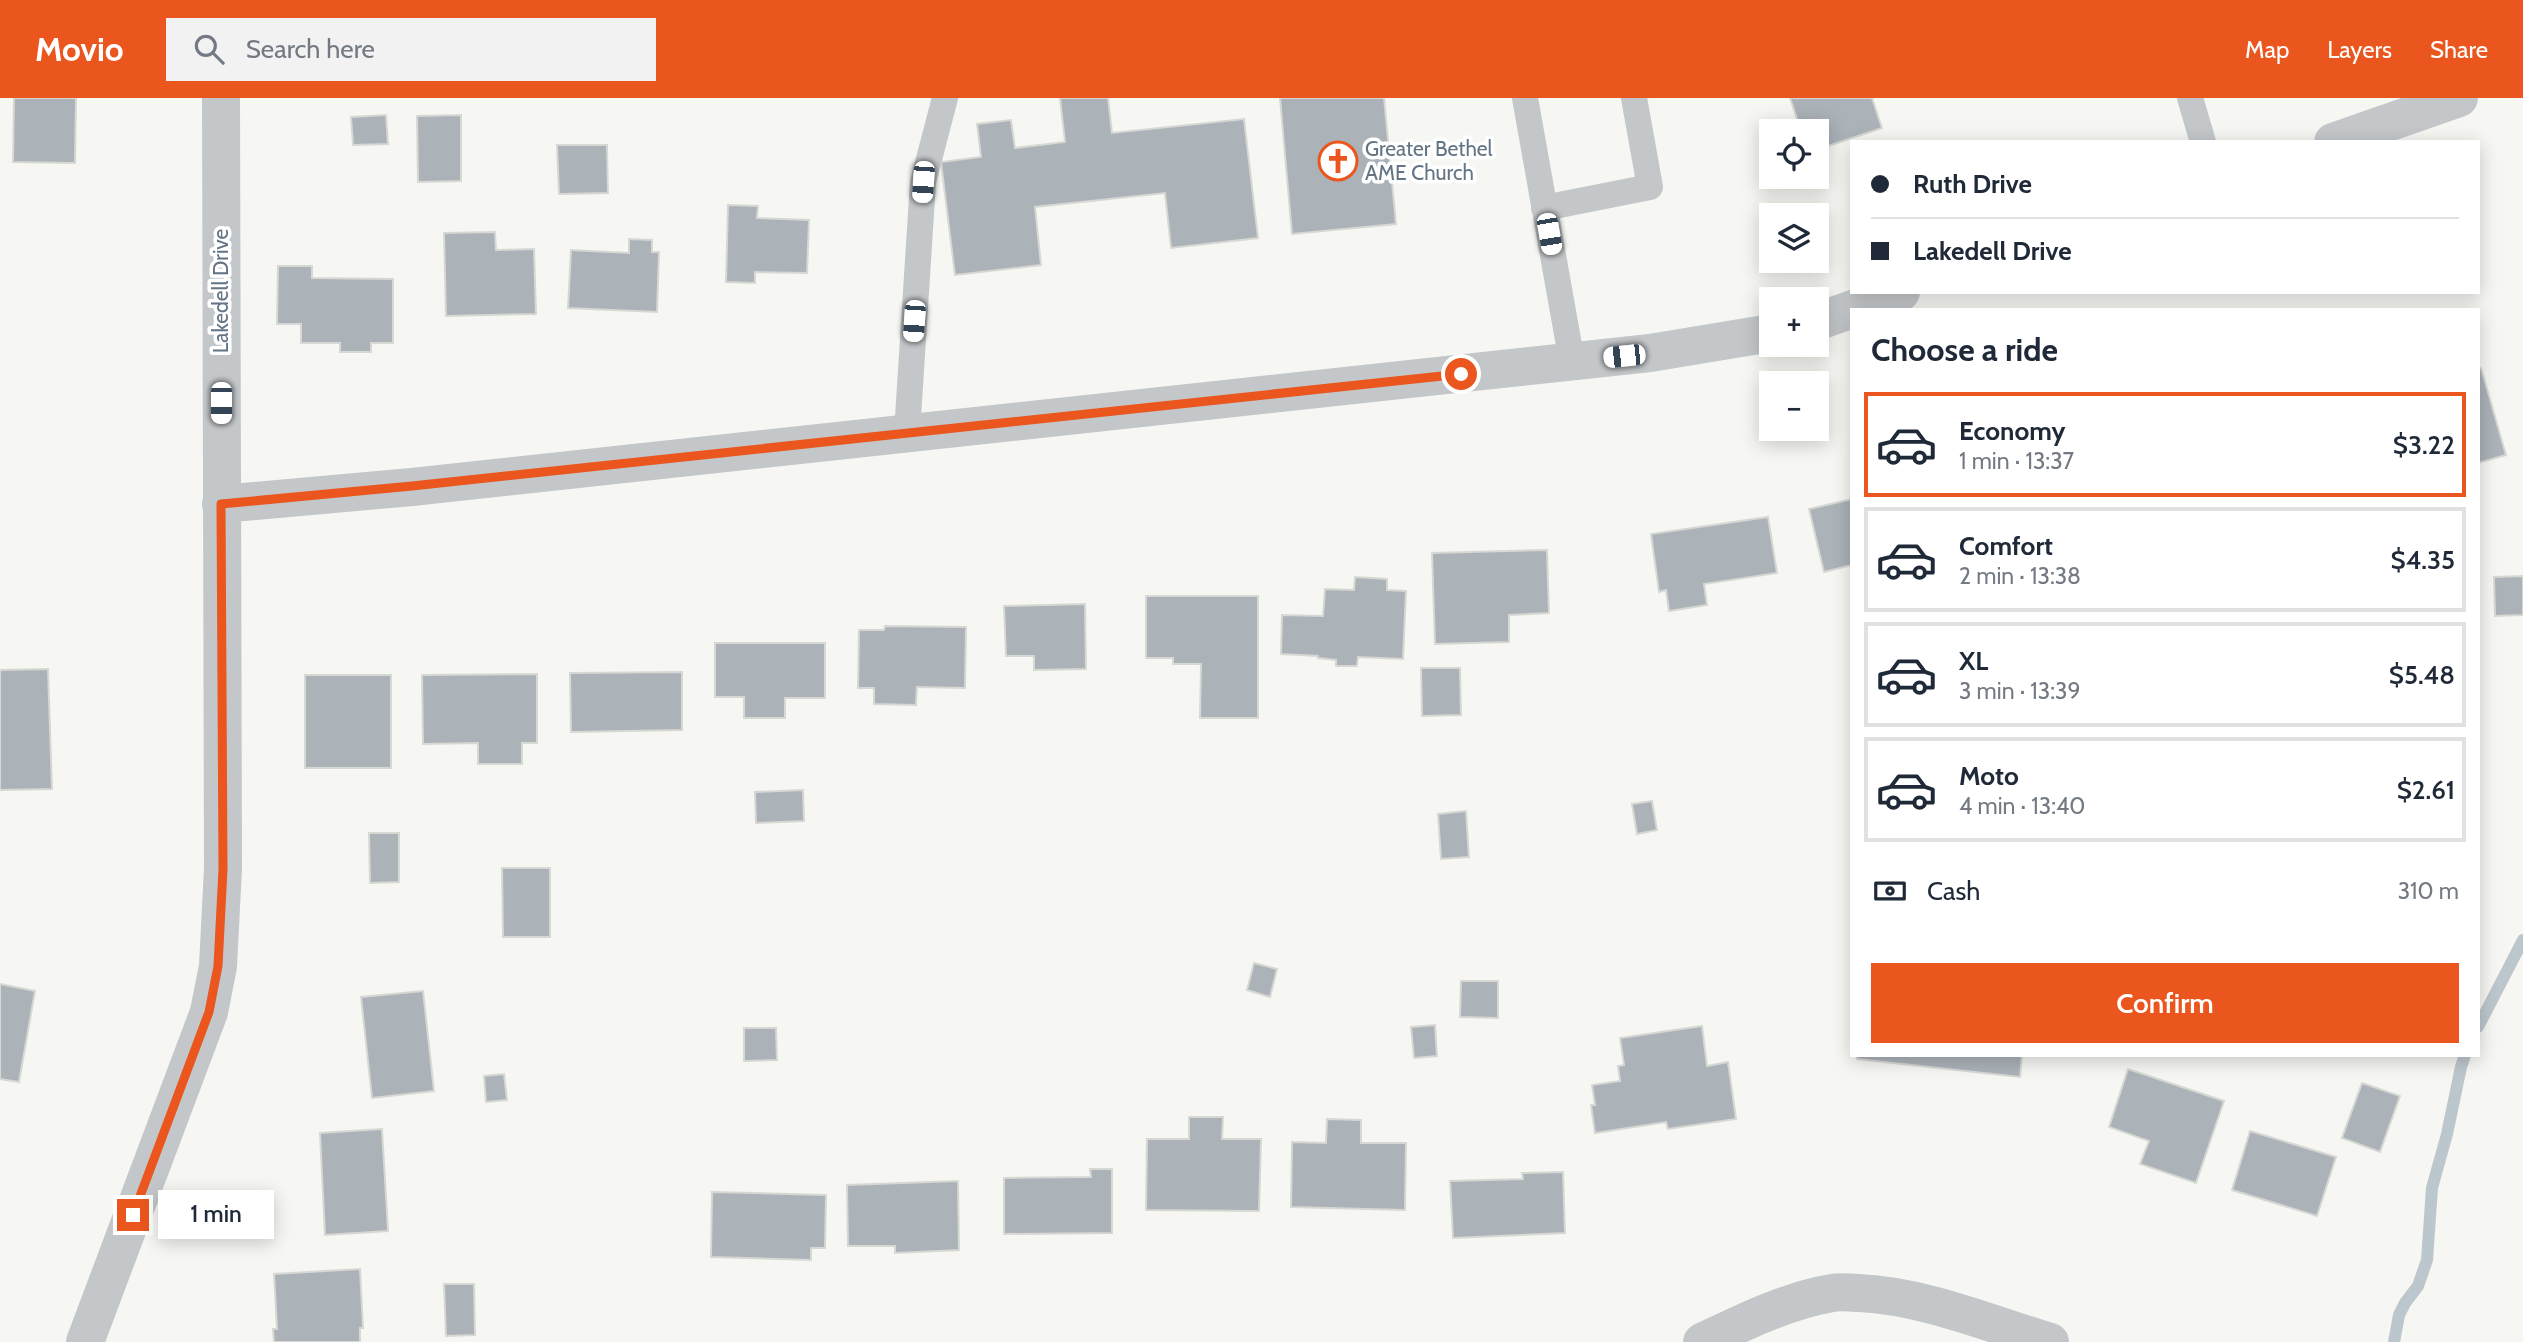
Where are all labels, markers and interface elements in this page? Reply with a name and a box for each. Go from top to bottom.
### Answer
search box [166,18,656,81]
text: Movio [35,29,124,69]
icon: search [190,30,228,68]
text: Search here [246,33,375,65]
text: Map [2245,35,2289,64]
text: Layers [2327,35,2392,64]
text: Share [2430,35,2488,64]
map controls [1759,119,1829,441]
button: locate [1759,119,1829,189]
place label: Greater Bethel AME Church [1365,136,1493,185]
church icon: Greater Bethel AME Church [1317,140,1359,182]
car [912,160,935,204]
text: Ruth Drive [1913,168,2032,200]
button: layers [1759,203,1829,273]
car [1536,211,1563,257]
street label: Lakedell Drive [208,229,233,353]
text: Lakedell Drive [1913,235,2072,267]
button: + [1759,287,1829,357]
car [903,299,926,343]
text: Choose a ride [1871,330,2058,369]
car [1603,343,1646,369]
route start [1445,358,1477,390]
button: − [1759,371,1829,441]
car [211,382,232,424]
icon: car [1875,413,1938,476]
text: Economy [1959,415,2065,447]
text: $3.22 [2393,429,2455,461]
text: 1 min · 13:37 [1959,447,2074,475]
icon: car [1875,528,1938,591]
text: Comfort [1959,530,2053,562]
text: $4.35 [2391,544,2455,576]
text: 2 min · 13:38 [1959,562,2081,590]
icon: car [1875,643,1938,706]
text: XL [1959,645,1988,677]
text: $5.48 [2389,659,2455,691]
text: 3 min · 13:39 [1959,677,2081,705]
icon: car [1875,758,1938,821]
text: Moto [1959,760,2019,792]
text: $2.61 [2397,774,2455,806]
text: 4 min · 13:40 [1959,792,2085,820]
icon: cash [1871,872,1909,910]
text: Cash [1927,875,1980,907]
text: 310 m [2398,877,2459,905]
button: Confirm [1871,963,2459,1043]
callout: 1 min [158,1190,273,1240]
route end [117,1199,149,1231]
text: 1 min [190,1200,242,1228]

